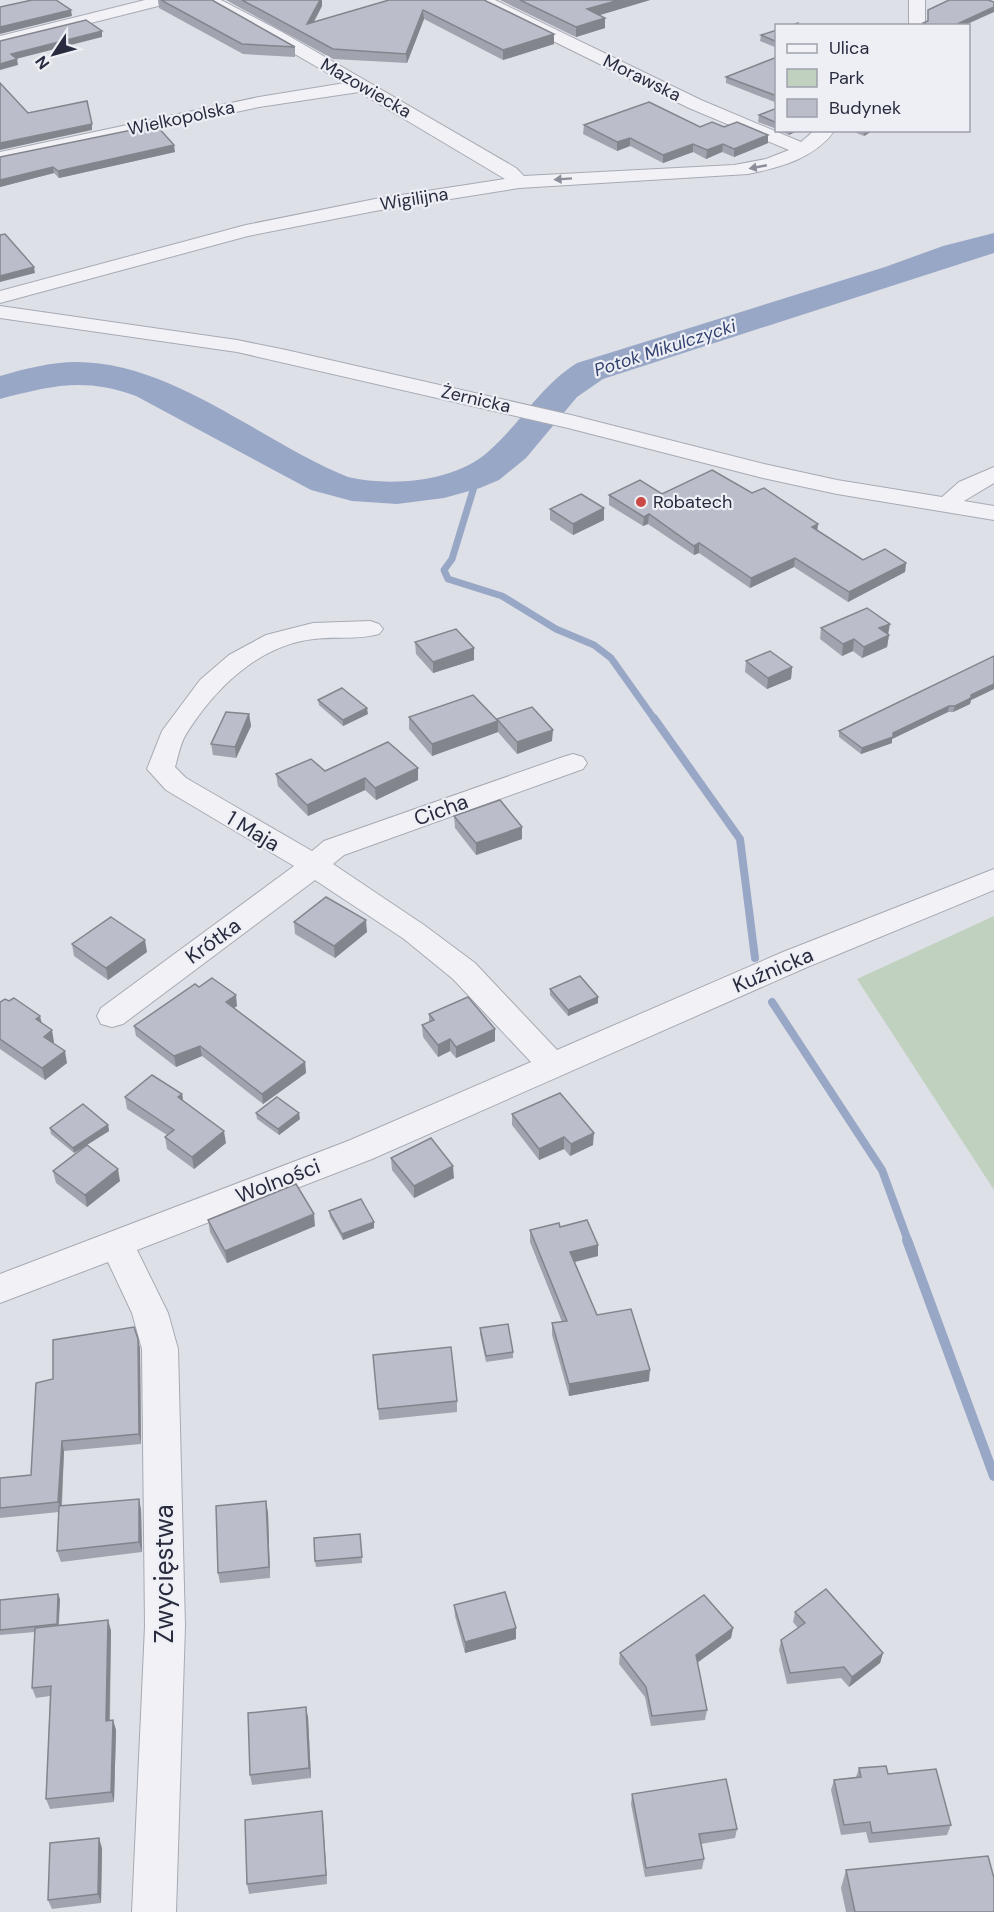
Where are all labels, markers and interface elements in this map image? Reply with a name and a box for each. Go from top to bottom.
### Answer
north arrow [24,24,84,84]
legend [775,24,970,132]
text: Ulica [829,36,869,60]
street label: Morawska [599,49,685,107]
text: N [30,52,54,73]
street label: Mazowiecka [316,52,416,124]
text: Park [829,66,865,90]
street label: Wielkopolska [125,95,237,141]
text: Budynek [829,96,901,120]
one-way arrow [748,163,767,172]
one-way arrow [554,175,573,184]
street label: Wigilijna [378,182,450,216]
water label: Potok Mikulczycki [591,314,740,382]
street label: Żernicka [439,379,513,419]
place label: Robatech [653,490,732,514]
marker: Robatech [634,495,648,509]
street label: Cicha [410,787,472,833]
street label: 1 Maja [221,804,285,858]
street label: Krótka [180,912,246,970]
street label: Kuźnicka [729,941,817,999]
street label: Wolności [232,1152,324,1210]
street label: Zwycięstwa [147,1504,181,1644]

